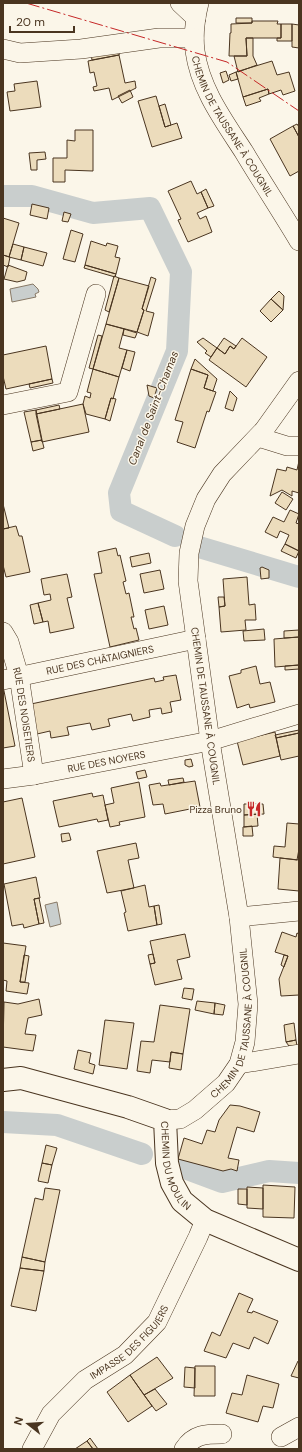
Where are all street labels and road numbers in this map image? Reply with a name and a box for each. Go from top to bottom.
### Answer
street label: CHEMIN DE TAUSSANE À COUGNIL [189,55,276,199]
street label: CHEMIN DE TAUSSANE À COUGNIL [188,626,223,786]
street label: RUE DES CHÂTAIGNIERS [45,642,155,678]
street label: RUE DES NOISETIERS [10,666,38,763]
street label: RUE DES NOYERS [66,748,147,775]
street label: CHEMIN DE TAUSSANE À COUGNIL [207,947,255,1101]
street label: CHEMIN DU MOULIN [158,1121,194,1213]
street label: IMPASSE DES FIGUIERS [87,1303,171,1382]

